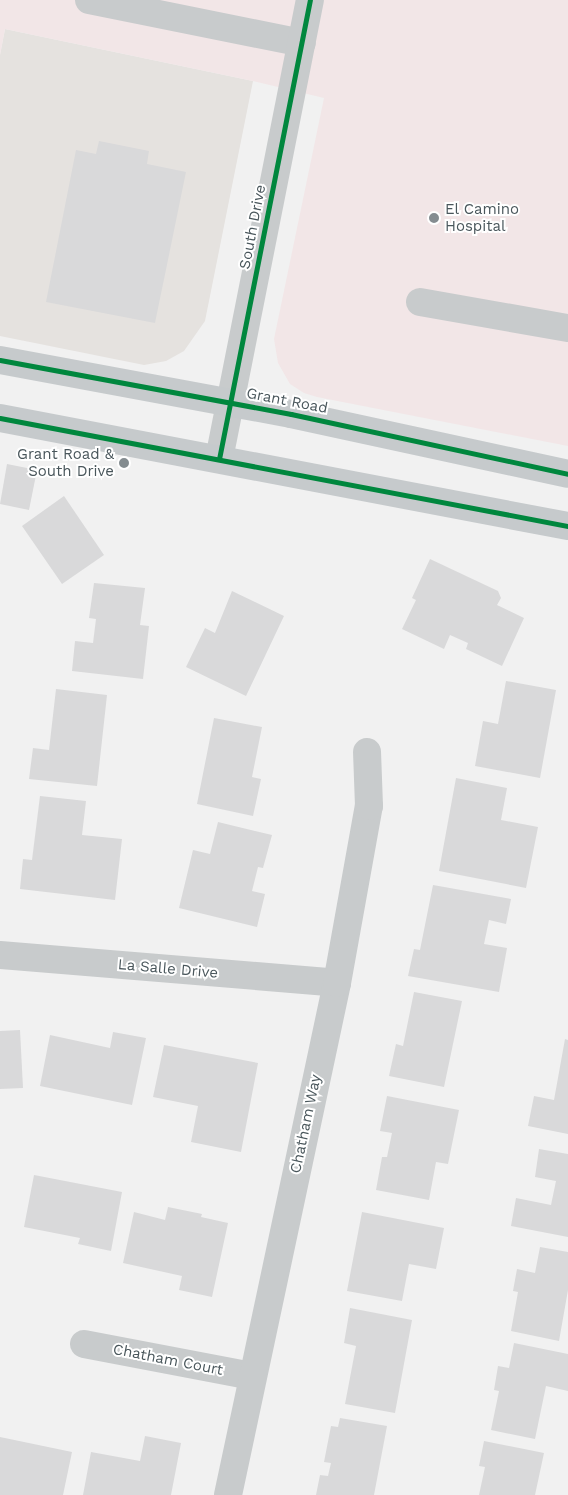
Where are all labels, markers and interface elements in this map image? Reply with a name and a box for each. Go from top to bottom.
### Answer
street label: South Drive [236,183,270,271]
place label: El Camino Hospital [445,200,520,235]
marker: El Camino Hospital [427,211,441,225]
street label: Grant Road [245,384,329,418]
place label: Grant Road & South Drive [17,445,114,480]
marker: Grant Road & South Drive [118,457,130,469]
street label: La Salle Drive [117,956,219,982]
street label: Chatham Way [287,1073,325,1175]
street label: Chatham Court [111,1341,225,1379]

